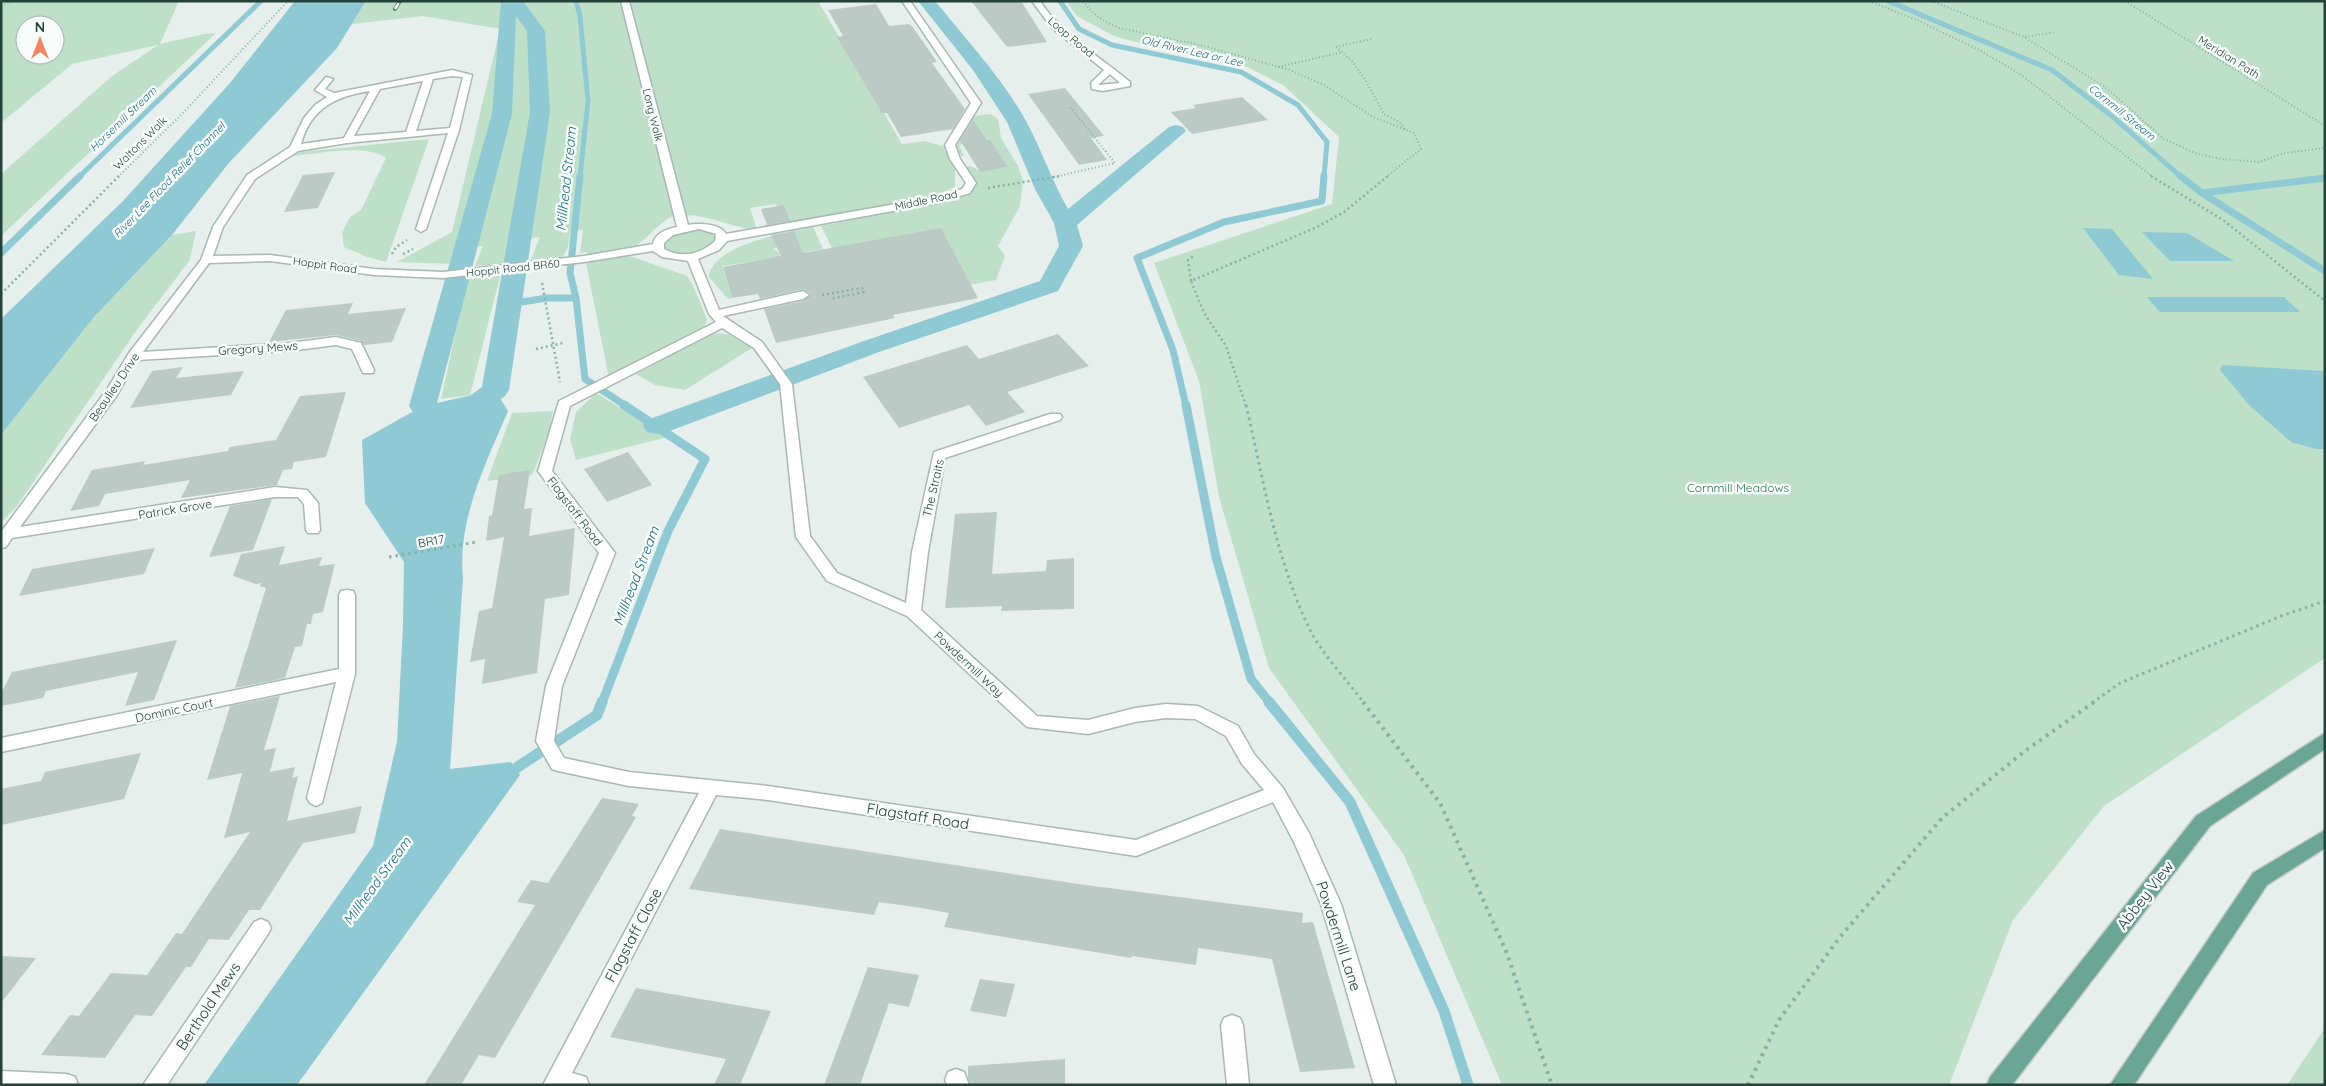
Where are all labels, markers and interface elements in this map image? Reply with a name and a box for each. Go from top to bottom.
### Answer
street label: Loop Road [1045,14,1097,60]
north arrow [15,15,65,65]
text: N [35,18,45,36]
street label: Meridian Path [2196,32,2262,82]
water label: Old River Lea or Lee [1140,33,1245,70]
water label: Cornmill Stream [2086,81,2159,144]
water label: Horsemill Stream [87,83,160,154]
street label: Long Walk [640,87,666,143]
street label: Waltons Walk [110,113,170,173]
water label: River Lee Flood Relief Channel [110,118,229,241]
water label: Millhead Stream [552,126,580,232]
street label: Middle Road [893,187,959,213]
street label: Hoppit Road [292,254,358,276]
street label: Hoppit Road BR60 [465,256,561,280]
street label: Gregory Mews [218,338,299,358]
street label: Beaulieu Drive [85,350,143,424]
street label: The Straits [919,457,947,519]
street label: Flagstaff Road [544,473,606,549]
park label: Cornmill Meadows [1687,480,1789,495]
street label: Patrick Grove [137,496,213,522]
water label: Millhead Stream [609,524,663,628]
street label: BR17 [417,531,445,551]
street label: Powdermill Way [931,628,1007,700]
street label: Dominic Court [134,694,214,726]
street label: Flagstaff Road [865,799,971,833]
water label: Millhead Stream [339,833,415,929]
street label: Abbey View [2112,857,2178,933]
street label: Powdermill Lane [1312,879,1366,993]
street label: Flagstaff Close [600,885,666,985]
street label: Berthold Mews [172,958,244,1054]

